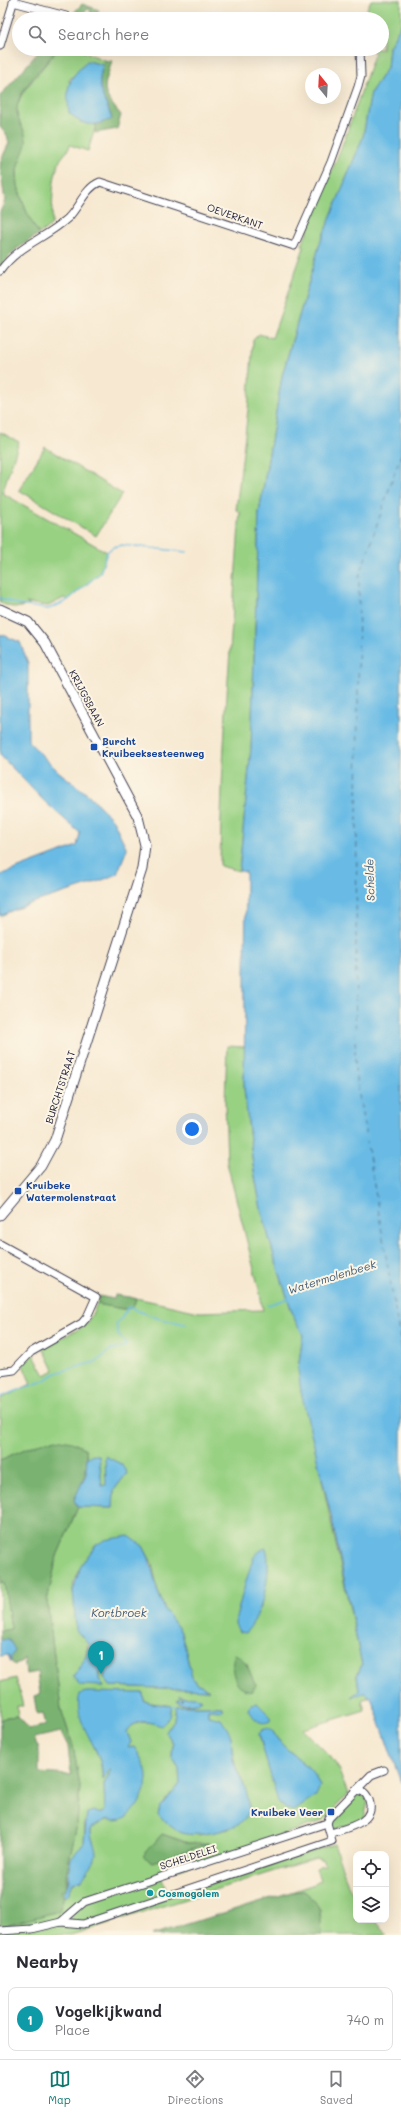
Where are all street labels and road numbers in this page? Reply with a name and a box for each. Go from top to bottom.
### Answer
street label: OEVERKANT [205,200,265,232]
street label: KRIJGSBAAN [66,667,108,729]
street label: BURCHTSTRAAT [42,1048,79,1125]
street label: SCHELDELEI [158,1841,219,1873]

